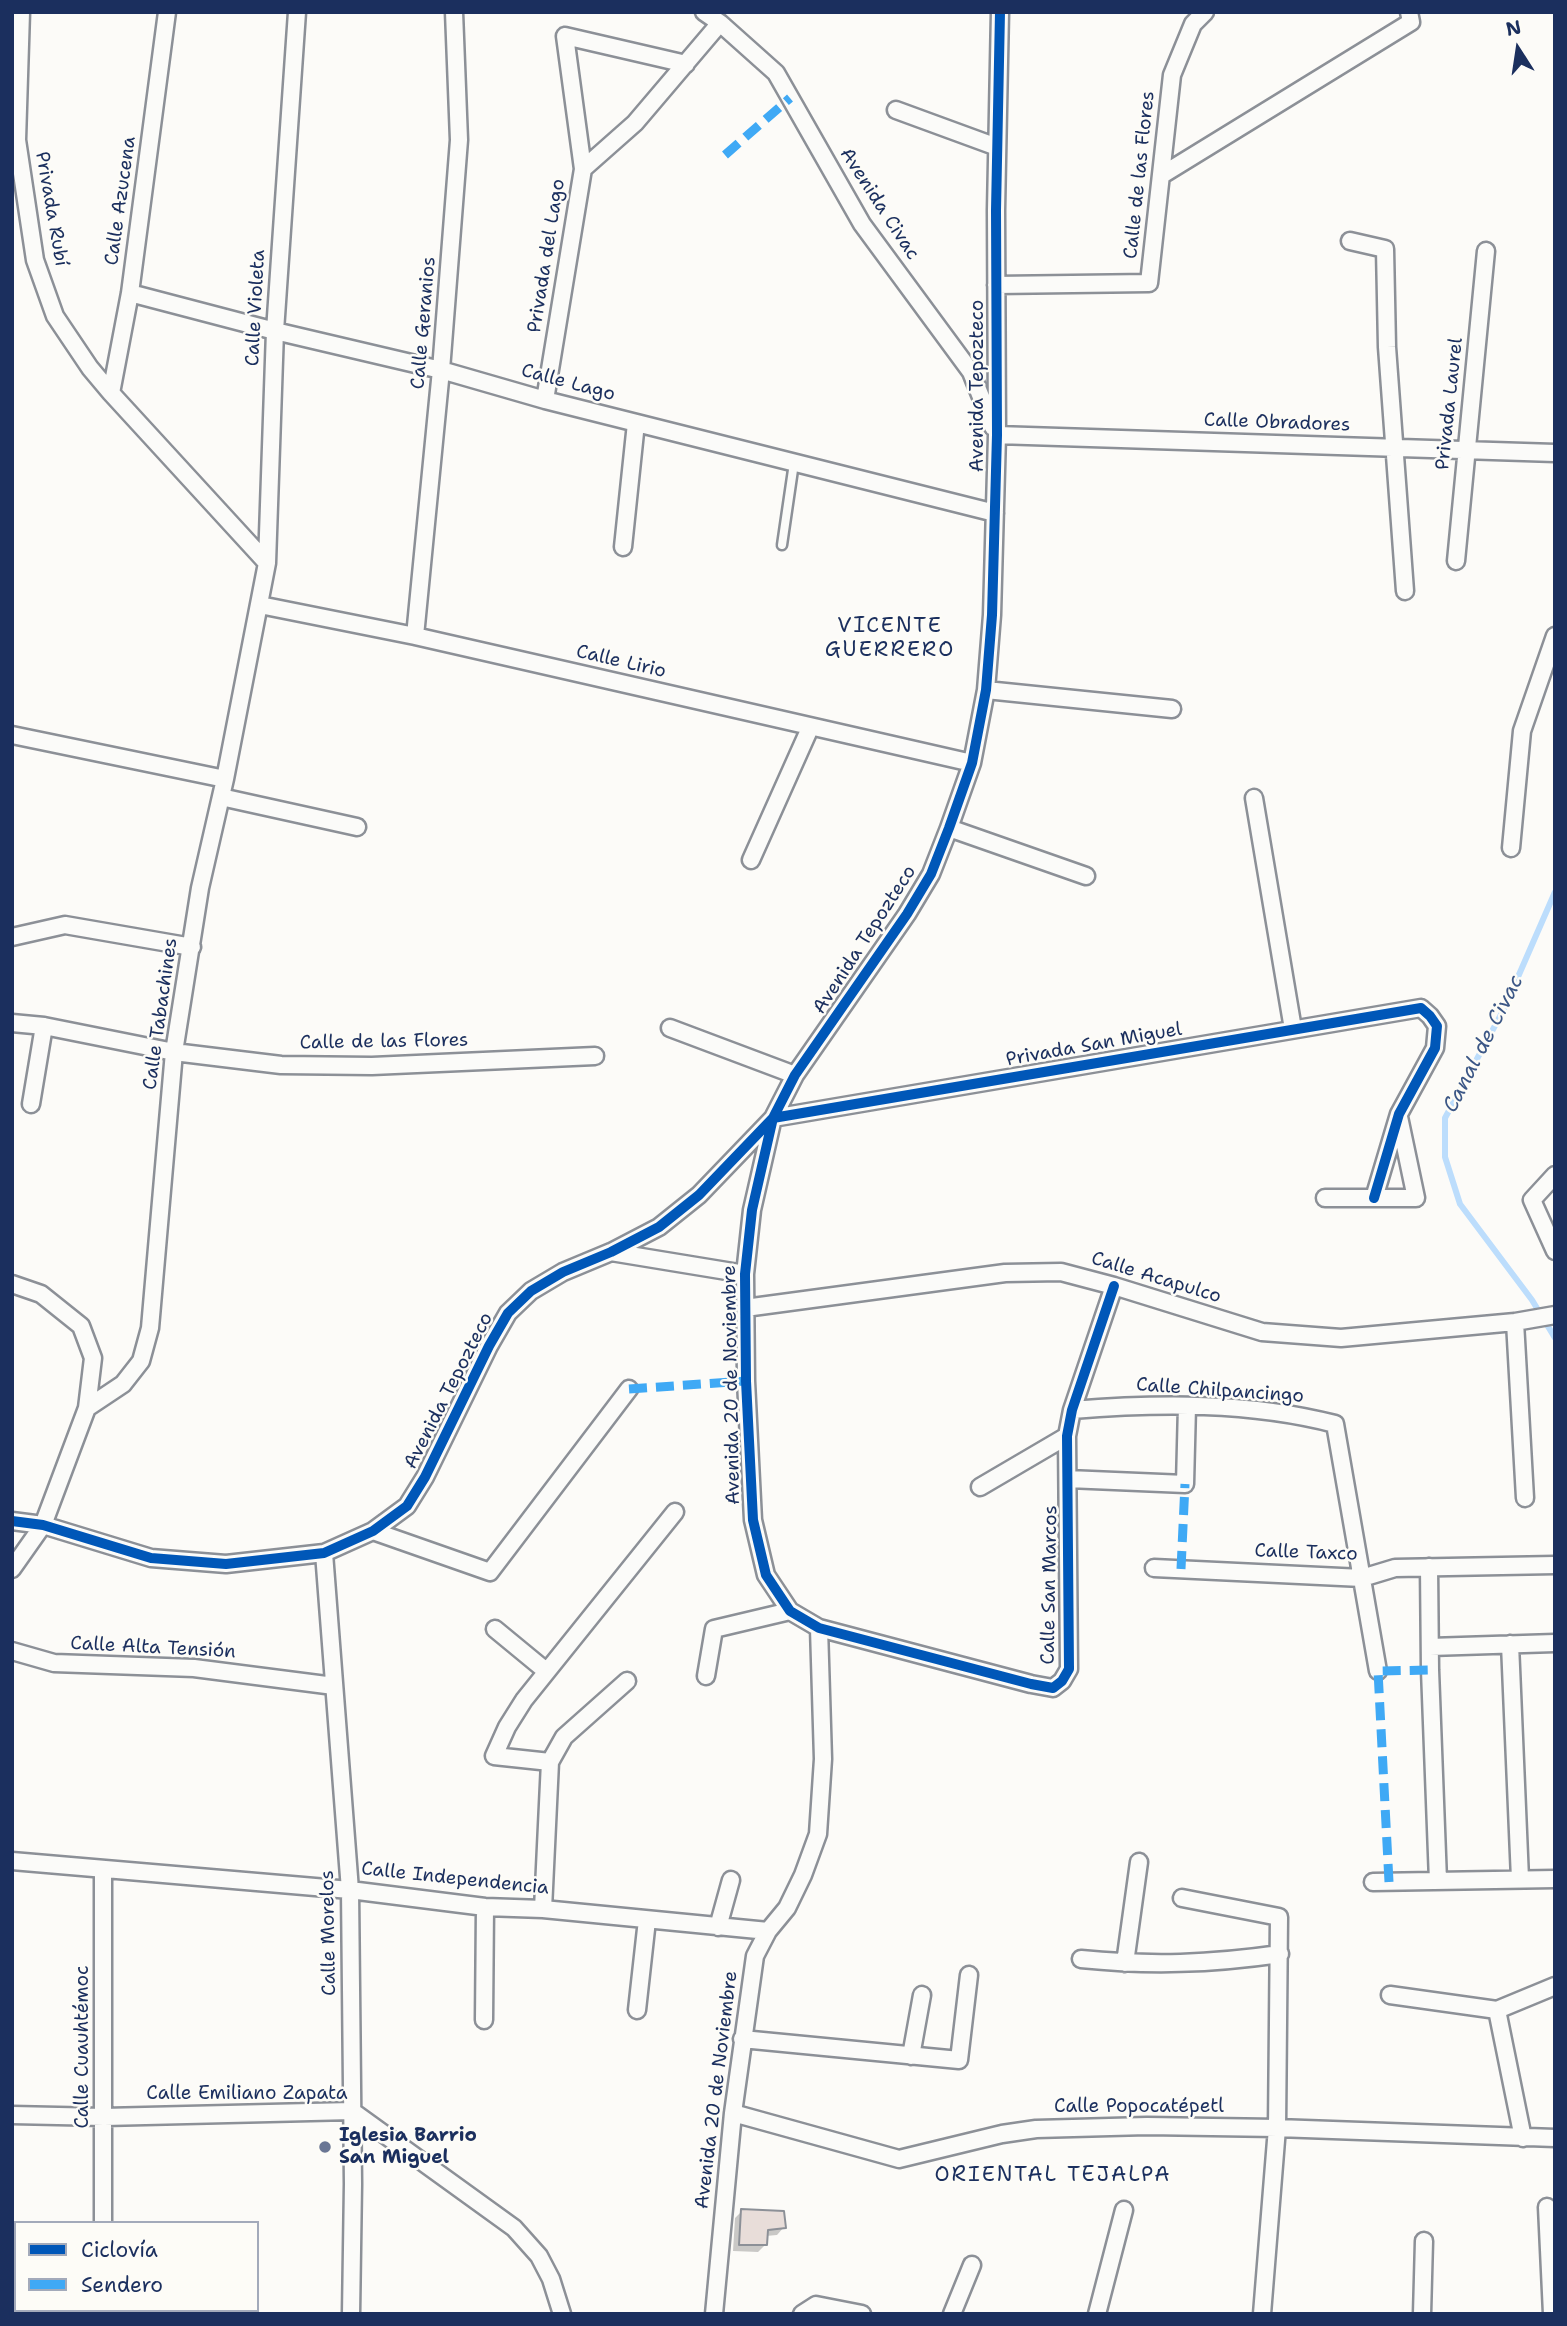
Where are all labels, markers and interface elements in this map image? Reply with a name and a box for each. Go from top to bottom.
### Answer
north arrow [1483,14,1553,84]
text: N [1504,14,1523,42]
street label: Calle de las Flores [1120,90,1160,260]
street label: Calle Azucena [101,135,141,267]
street label: Avenida Civac [834,144,924,264]
street label: Privada Rubí [30,150,72,268]
street label: Privada del Lago [524,177,570,335]
street label: Calle Violeta [242,249,270,367]
street label: Calle Geranios [407,256,441,390]
street label: Avenida Tepozteco [967,300,989,472]
street label: Privada Laurel [1432,337,1468,471]
street label: Calle Lago [518,360,618,406]
street label: Calle Obradores [1203,409,1351,437]
district label: VICENTE GUERRERO [826,614,954,664]
street label: Calle Lirio [574,641,668,683]
street label: Avenida Tepozteco [808,861,922,1019]
street label: Calle Tabachines [139,937,183,1091]
water label: Canal de Civac [1438,971,1530,1117]
street label: Privada San Miguel [1004,1018,1184,1072]
street label: Calle de las Flores [299,1029,469,1055]
street label: Calle Acapulco [1088,1247,1224,1309]
street label: Avenida 20 de Noviembre [719,1265,745,1505]
street label: Avenida Tepozteco [400,1309,498,1473]
street label: Calle Chilpancingo [1135,1374,1305,1408]
street label: Calle San Marcos [1037,1505,1063,1665]
street label: Calle Taxco [1254,1540,1358,1566]
street label: Calle Alta Tensión [70,1632,236,1664]
street label: Calle Independencia [360,1858,550,1900]
street label: Calle Morelos [317,1870,341,1996]
street label: Calle Cuauhtémoc [72,1965,94,2129]
street label: Avenida 20 de Noviembre [691,1970,743,2210]
street label: Calle Emiliano Zapata [146,2083,348,2105]
street label: Calle Popocatépetl [1054,2096,1224,2118]
place label: Iglesia Barrio San Miguel [339,2125,477,2169]
marker: Iglesia Barrio San Miguel [317,2139,333,2155]
district label: ORIENTAL TEJALPA [936,2163,1170,2189]
legend [14,2221,259,2312]
text: Ciclovía [81,2236,158,2264]
text: Sendero [81,2271,163,2299]

